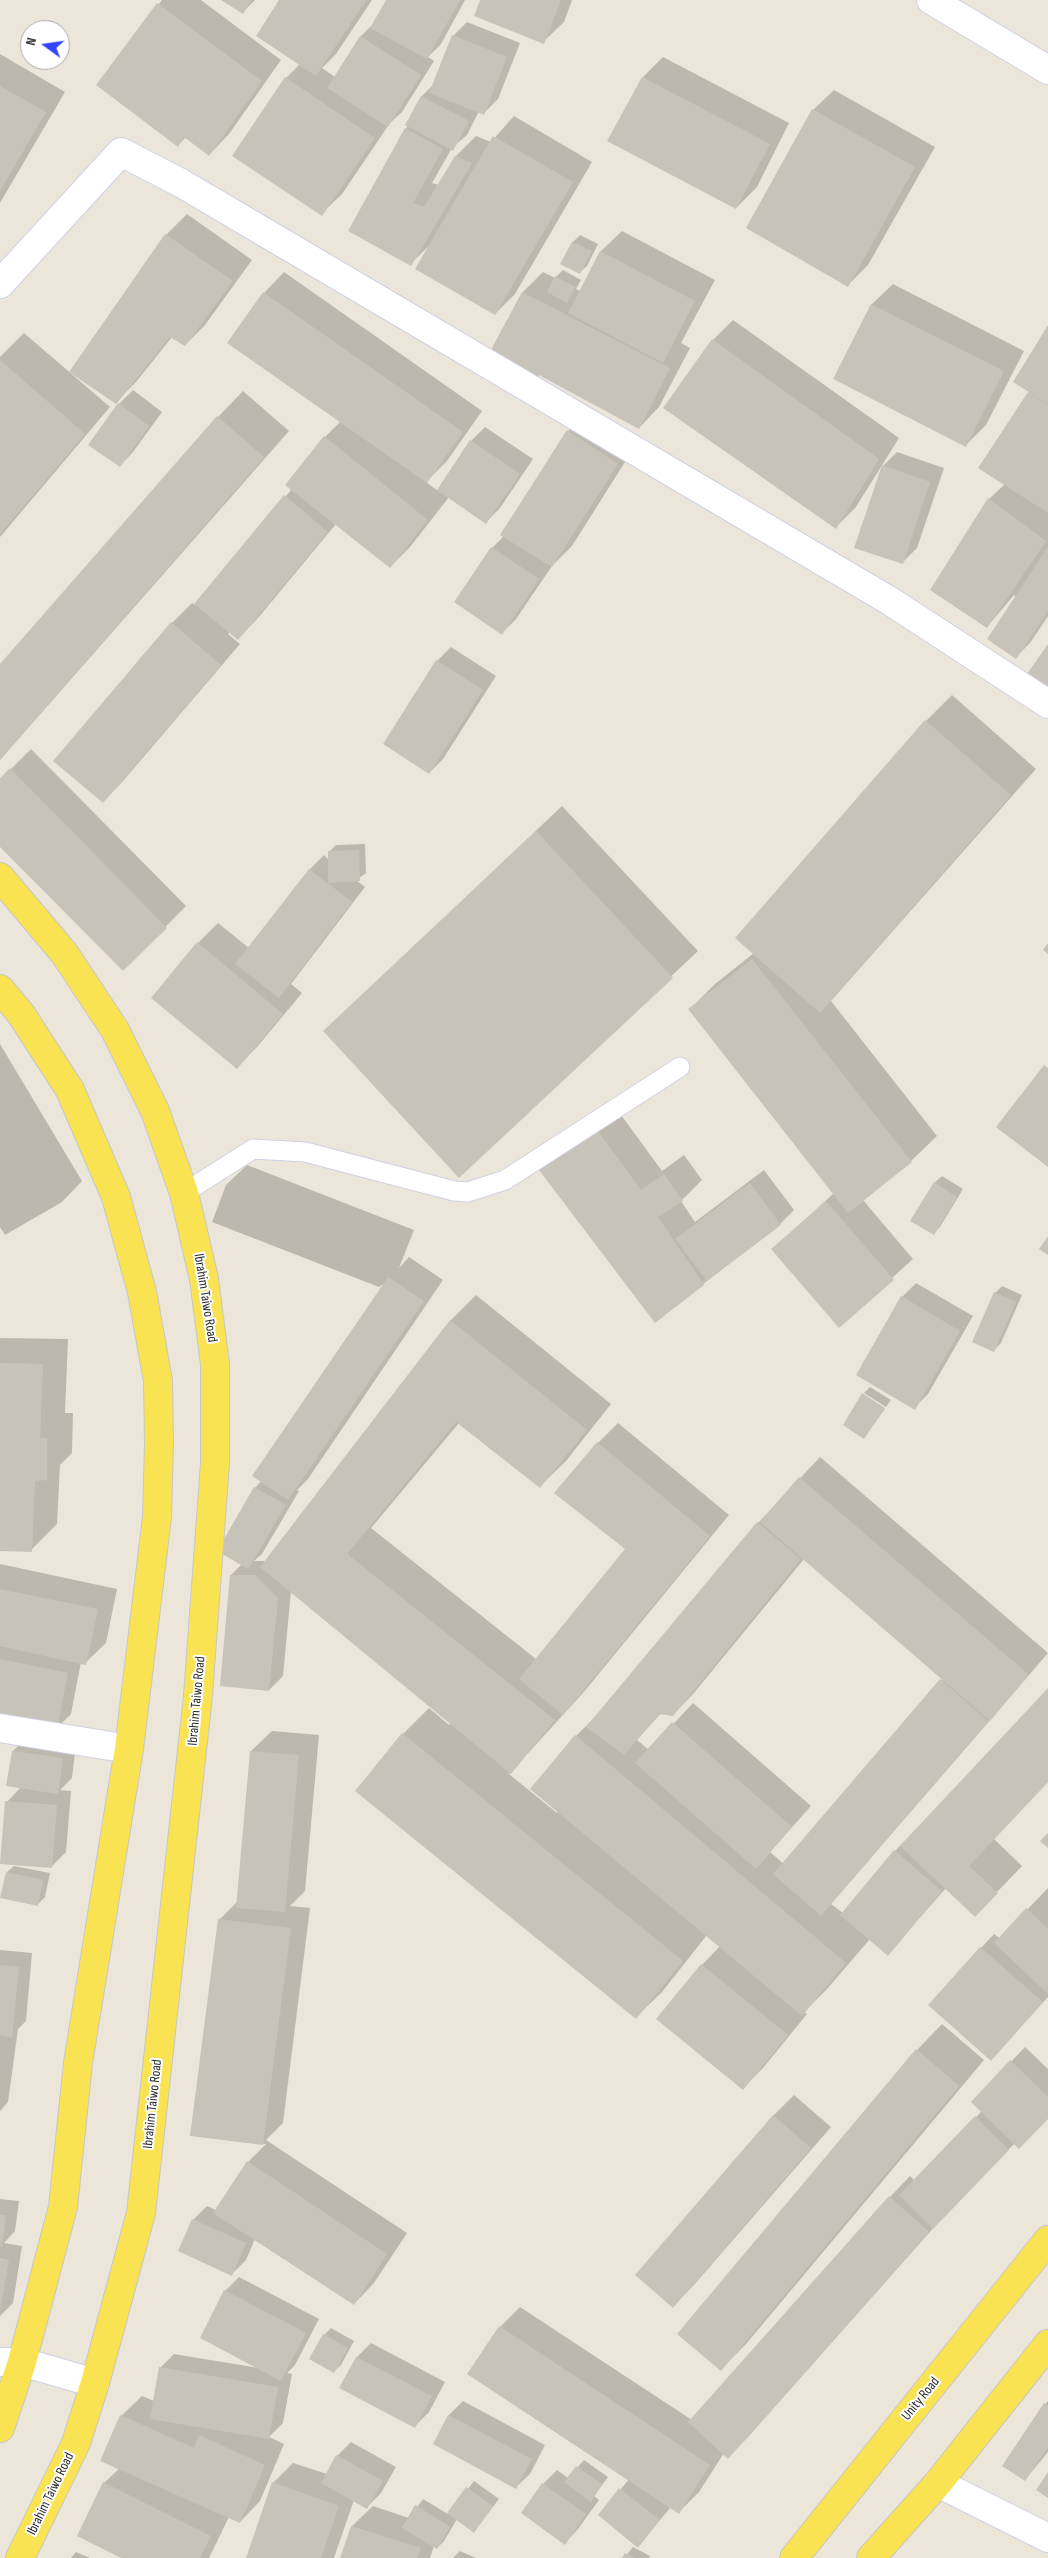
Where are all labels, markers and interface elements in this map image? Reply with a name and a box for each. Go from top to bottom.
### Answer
north arrow [20,20,70,70]
text: N [22,36,40,47]
street label: Ibrahim Taiwo Road [190,1252,220,1344]
street label: Ibrahim Taiwo Road [185,1656,209,1746]
street label: Ibrahim Taiwo Road [140,2059,166,2149]
street label: Unity Road [898,2374,944,2424]
street label: Ibrahim Taiwo Road [24,2450,78,2538]

